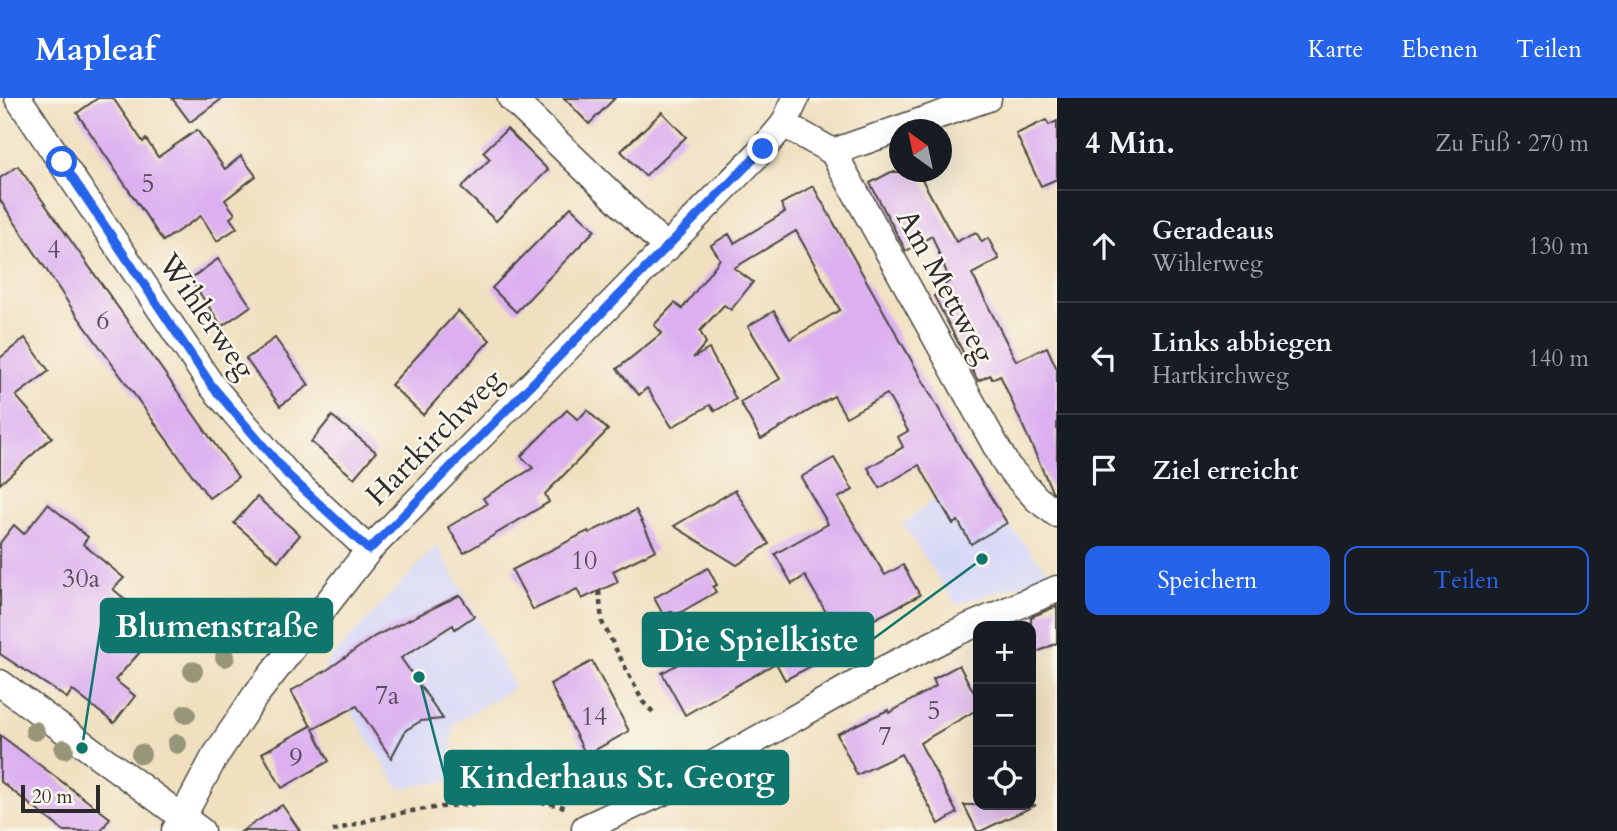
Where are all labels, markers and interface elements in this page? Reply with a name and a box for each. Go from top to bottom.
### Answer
text: Mapleaf [35,27,156,72]
text: Karte [1308,33,1363,66]
text: Ebenen [1401,33,1478,66]
text: Teilen [1516,33,1582,66]
north arrow [889,119,952,182]
text: 4 Min. [1085,123,1175,164]
text: Zu Fuß · 270 m [1435,128,1589,159]
route end [747,133,778,164]
route start [46,146,77,177]
house number: 5 [141,166,155,201]
street label: Am Mettweg [886,202,1005,371]
text: Geradeaus [1152,213,1274,248]
icon: ahead [1085,227,1123,265]
text: 130 m [1528,231,1589,262]
house number: 4 [47,232,61,267]
street label: Wihlerweg [148,244,265,387]
text: Wihlerweg [1152,248,1263,279]
house number: 6 [96,303,110,338]
text: Links abbiegen [1152,325,1332,360]
icon: left [1085,339,1123,377]
text: 140 m [1528,343,1589,374]
street label: Hartkirchweg [357,360,512,515]
text: Hartkirchweg [1152,360,1289,391]
icon: arrive [1085,451,1123,489]
text: Ziel erreicht [1152,453,1298,488]
house number: 10 [571,543,597,578]
button: Speichern [1085,546,1330,615]
button: Teilen [1344,546,1589,615]
house number: 30a [62,561,100,596]
callout: Blumenstraße [101,599,332,652]
text: Blumenstraße [115,605,319,649]
callout: Die Spielkiste [643,613,873,666]
text: Die Spielkiste [657,619,859,663]
map controls [973,621,1036,810]
button: + [973,621,1036,684]
house number: 7a [375,678,399,713]
button: − [973,684,1036,747]
house number: 5 [927,693,941,728]
house number: 14 [581,699,607,734]
house number: 7 [878,719,892,754]
house number: 9 [289,740,303,775]
button: locate [973,747,1036,810]
callout: Kinderhaus St. Georg [445,751,788,804]
text: Kinderhaus St. Georg [459,756,775,800]
scale bar [21,782,100,814]
text: 20 m [32,784,73,810]

